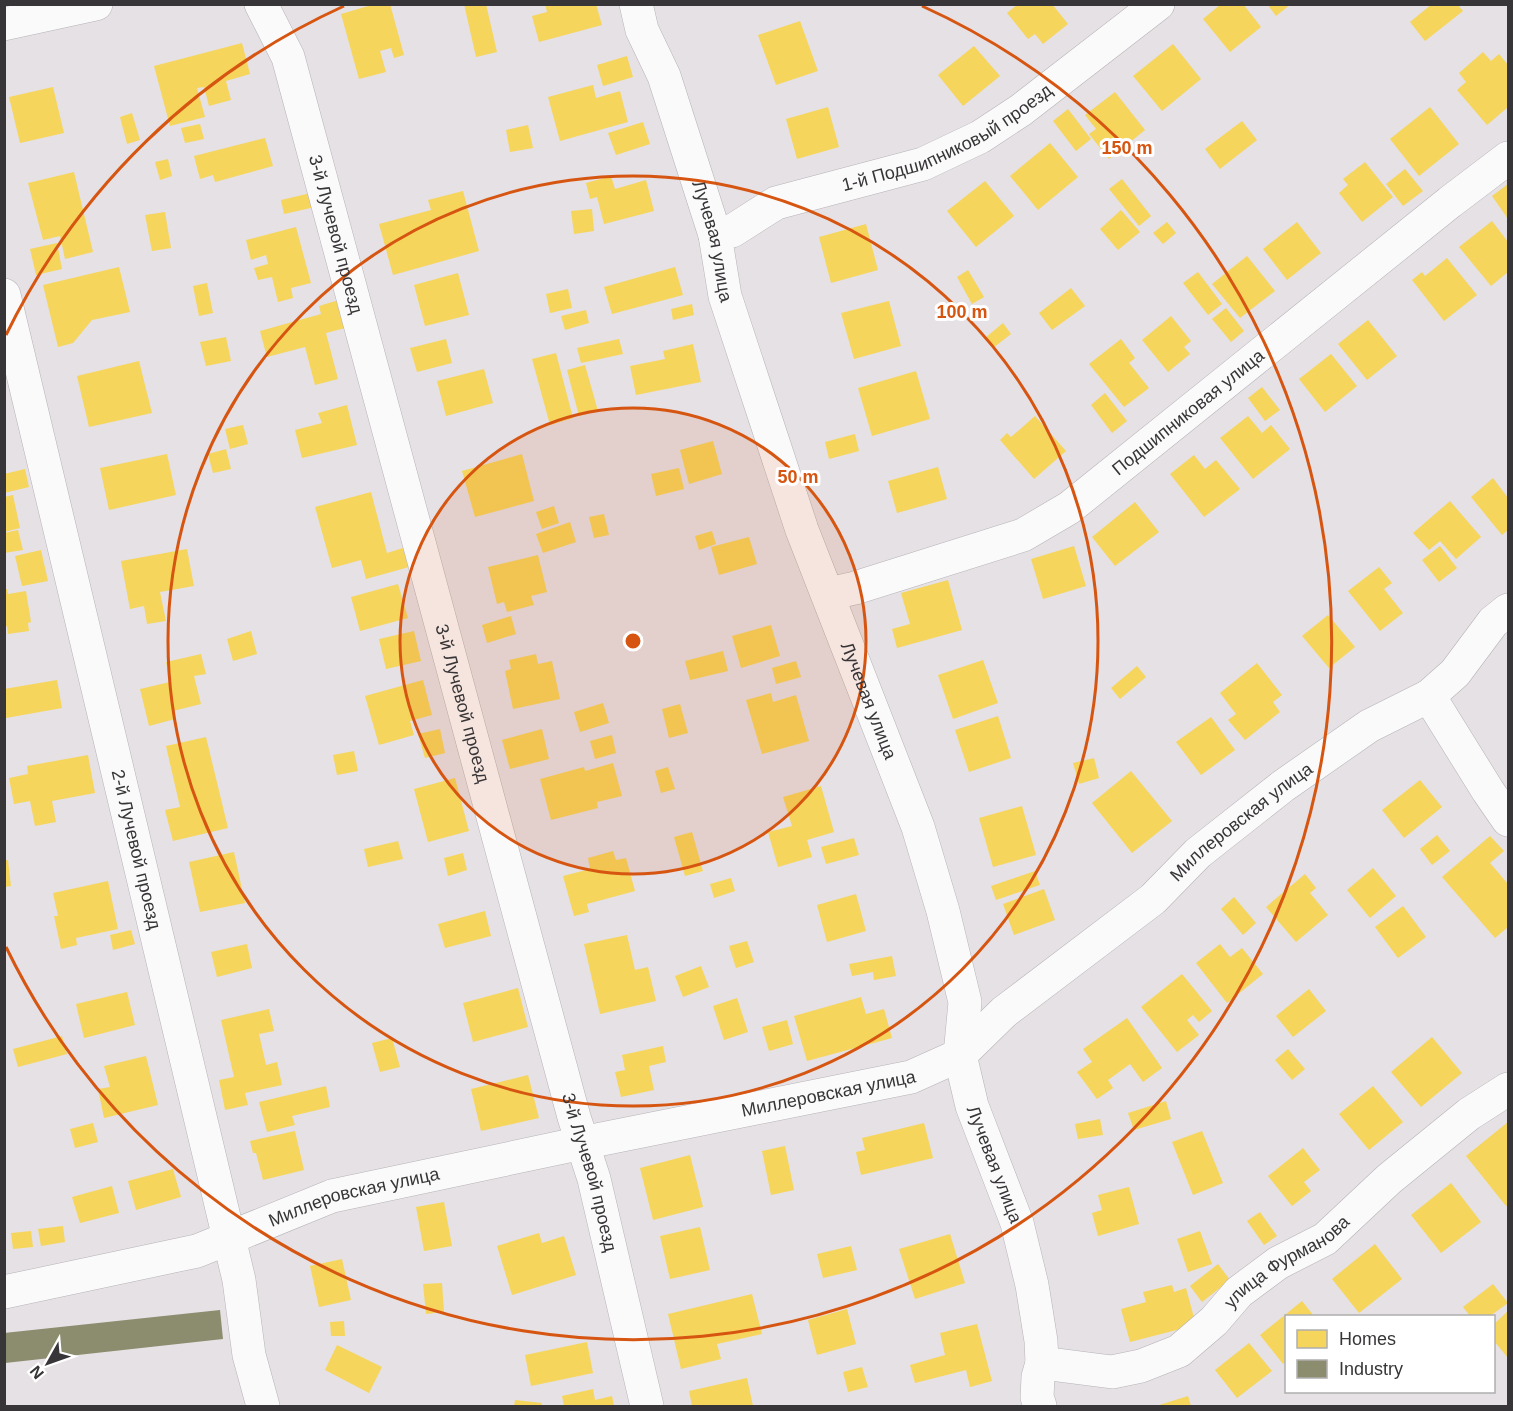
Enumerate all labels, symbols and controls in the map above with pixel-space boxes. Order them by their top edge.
street label: 1-й Подшипниковый проезд [840,80,1056,195]
text: 150 m [1101,138,1153,158]
street label: 3-й Лучевой проезд [305,153,367,316]
street label: Лучевая улица [688,178,737,305]
text: 100 m [936,302,988,322]
street label: Подшипниковая улица [1108,345,1269,479]
text: 50 m [777,467,819,487]
street label: 3-й Лучевой проезд [431,622,494,786]
centre of rings [623,631,643,651]
street label: Лучевая улица [837,639,901,763]
street label: Миллеровская улица [1166,758,1317,885]
street label: 2-й Лучевой проезд [108,767,165,932]
street label: Миллеровская улица [740,1066,918,1121]
street label: 3-й Лучевой проезд [558,1091,621,1254]
street label: Лучевая улица [963,1103,1026,1227]
street label: Миллеровская улица [266,1163,442,1231]
street label: улица Фурманова [1220,1211,1354,1312]
legend [1285,1315,1495,1393]
text: Homes [1339,1329,1396,1349]
north arrow [18,1333,78,1393]
text: Industry [1339,1359,1403,1379]
text: N [27,1362,47,1382]

